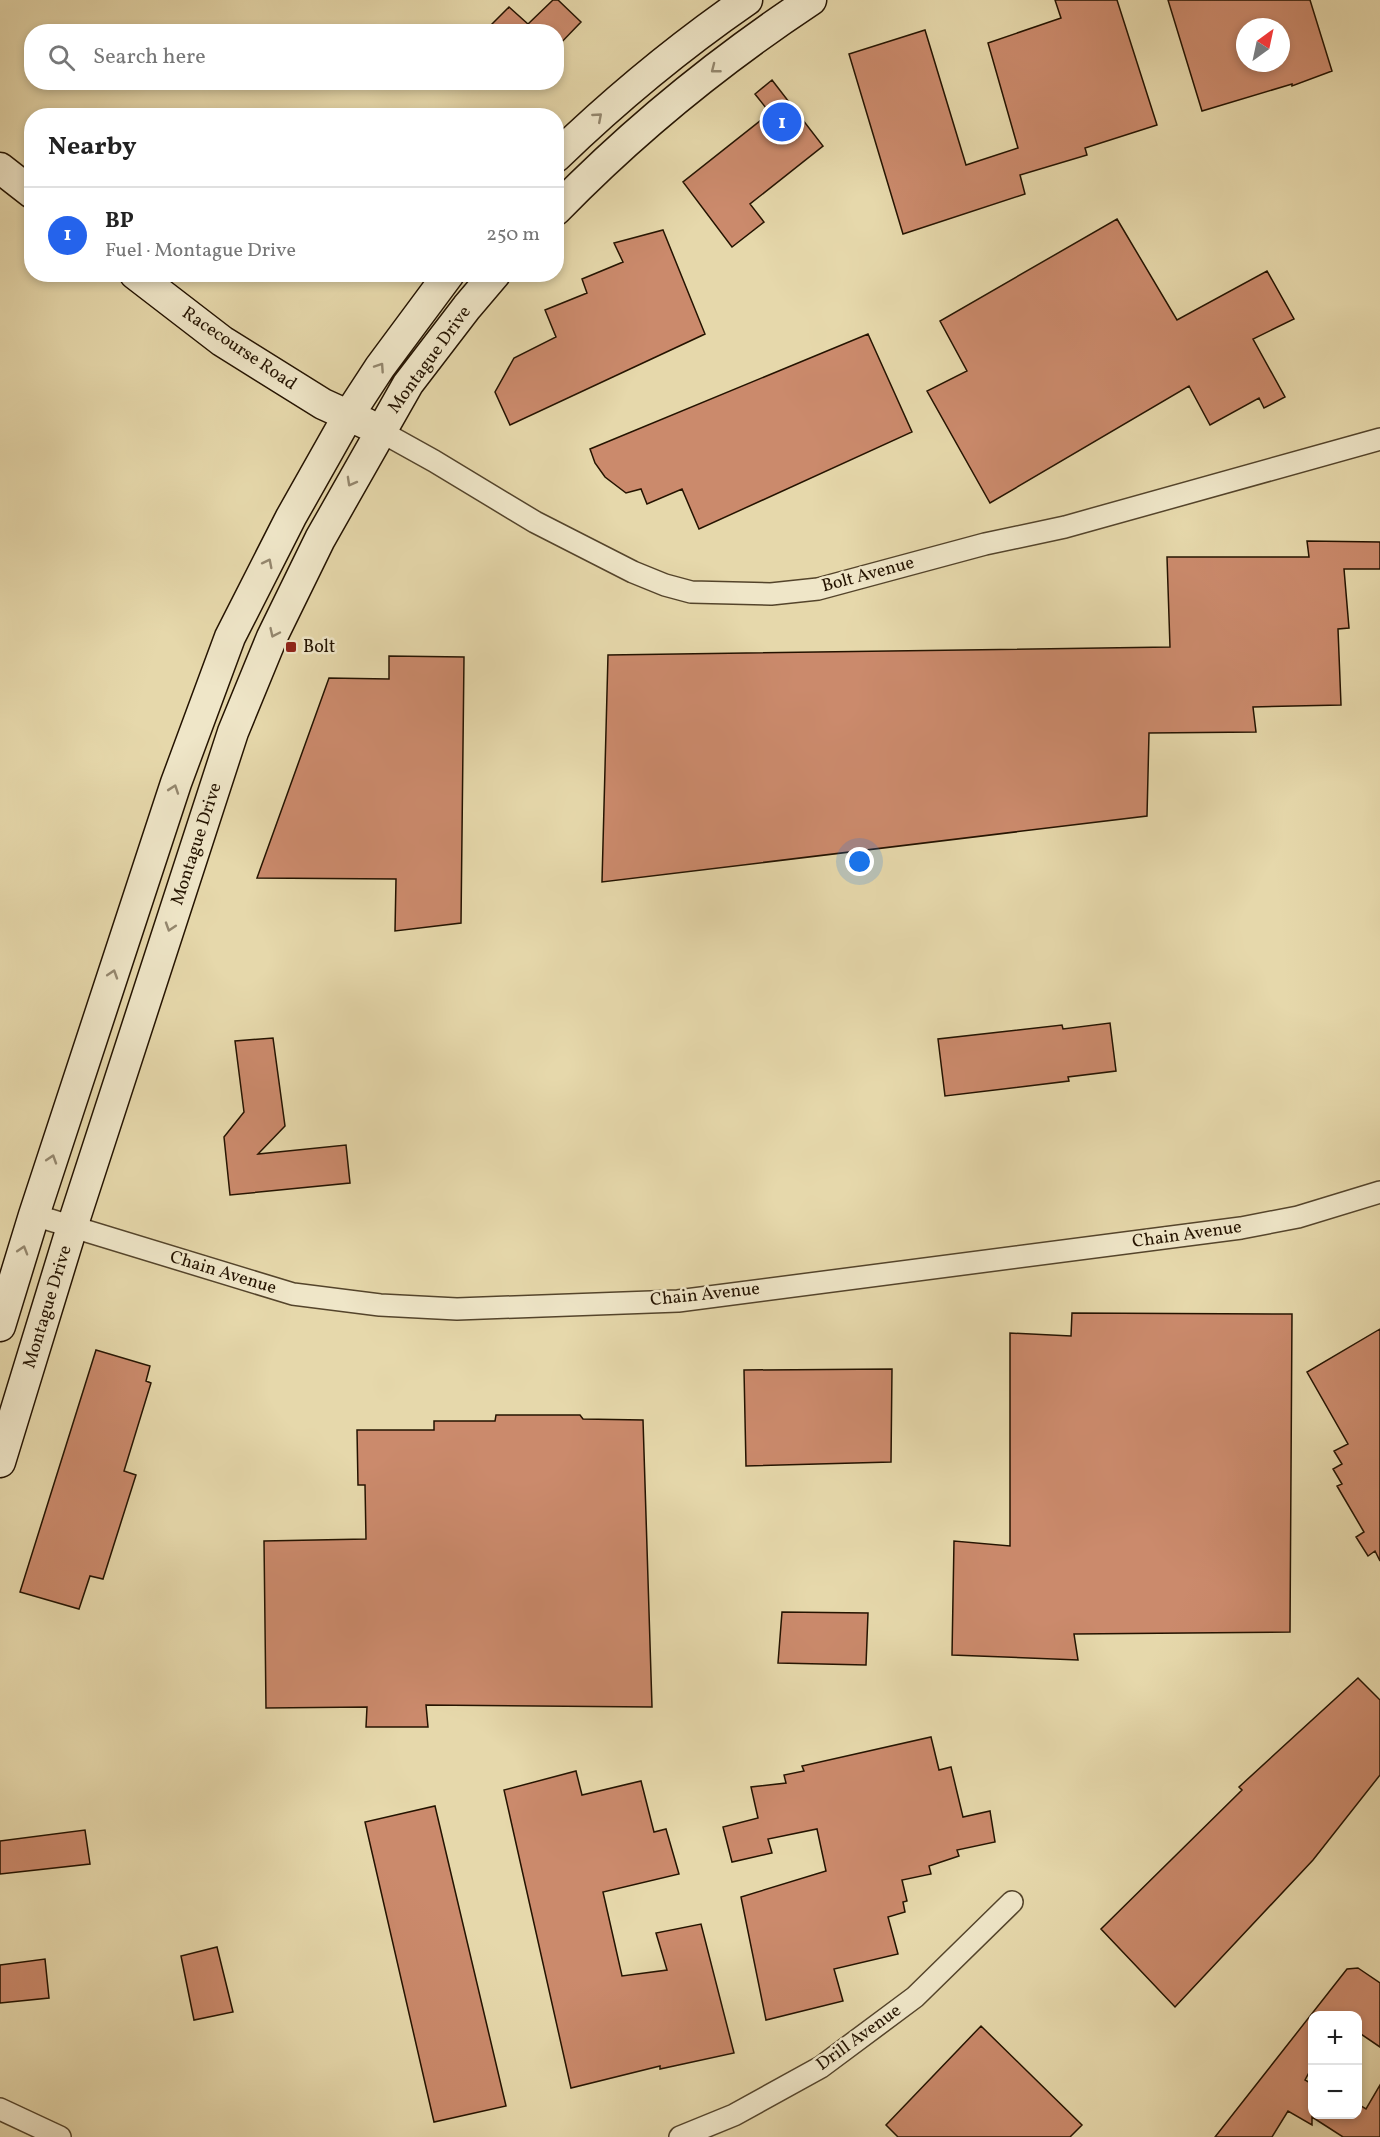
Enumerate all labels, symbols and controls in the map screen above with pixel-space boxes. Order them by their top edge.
north arrow [1236,18,1290,72]
search box [24,24,564,90]
icon: search [45,41,78,74]
text: Search here [93,42,206,73]
one-way arrow [710,61,721,72]
pin: 1 [762,100,802,144]
one-way arrow [591,113,602,124]
text: Nearby [48,129,137,165]
text: BP [105,206,134,237]
text: 1 [63,221,72,249]
text: 250 m [486,221,540,249]
text: Fuel · Montague Drive [105,237,296,265]
street label: Racecourse Road [177,301,301,397]
street label: Montague Drive [382,301,478,419]
one-way arrow [373,362,384,373]
one-way arrow [347,476,358,486]
street label: Bolt Avenue [819,551,917,599]
one-way arrow [260,558,272,569]
one-way arrow [269,627,281,638]
place label: Bolt [303,635,335,660]
marker: Bolt [284,640,298,654]
street label: Montague Drive [165,780,229,908]
one-way arrow [167,784,180,795]
your location [845,847,874,876]
one-way arrow [164,921,177,932]
one-way arrow [106,969,118,980]
one-way arrow [45,1154,57,1165]
street label: Chain Avenue [1131,1215,1243,1255]
street label: Montague Drive [17,1242,79,1372]
one-way arrow [16,1245,28,1256]
street label: Chain Avenue [167,1245,279,1301]
street label: Chain Avenue [649,1277,761,1313]
street label: Drill Avenue [811,1999,907,2077]
map controls [1308,2011,1362,2119]
button: + [1308,2011,1362,2065]
button: − [1308,2065,1362,2119]

